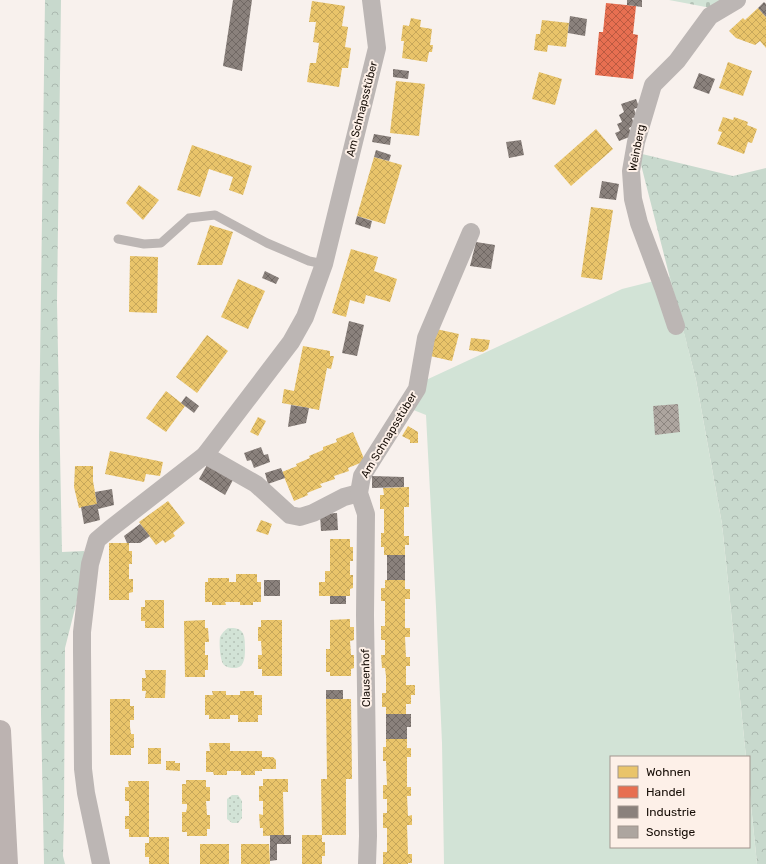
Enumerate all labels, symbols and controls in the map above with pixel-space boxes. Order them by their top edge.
street label: Am Schnapsstüber [344,59,380,158]
street label: Weinberg [626,123,648,173]
street label: Am Schnapsstüber [358,389,420,480]
street label: Clausenhof [359,648,373,707]
legend [610,756,750,848]
text: Wohnen [646,765,691,779]
text: Handel [646,785,685,799]
text: Industrie [646,805,696,819]
text: Sonstige [646,825,695,839]

